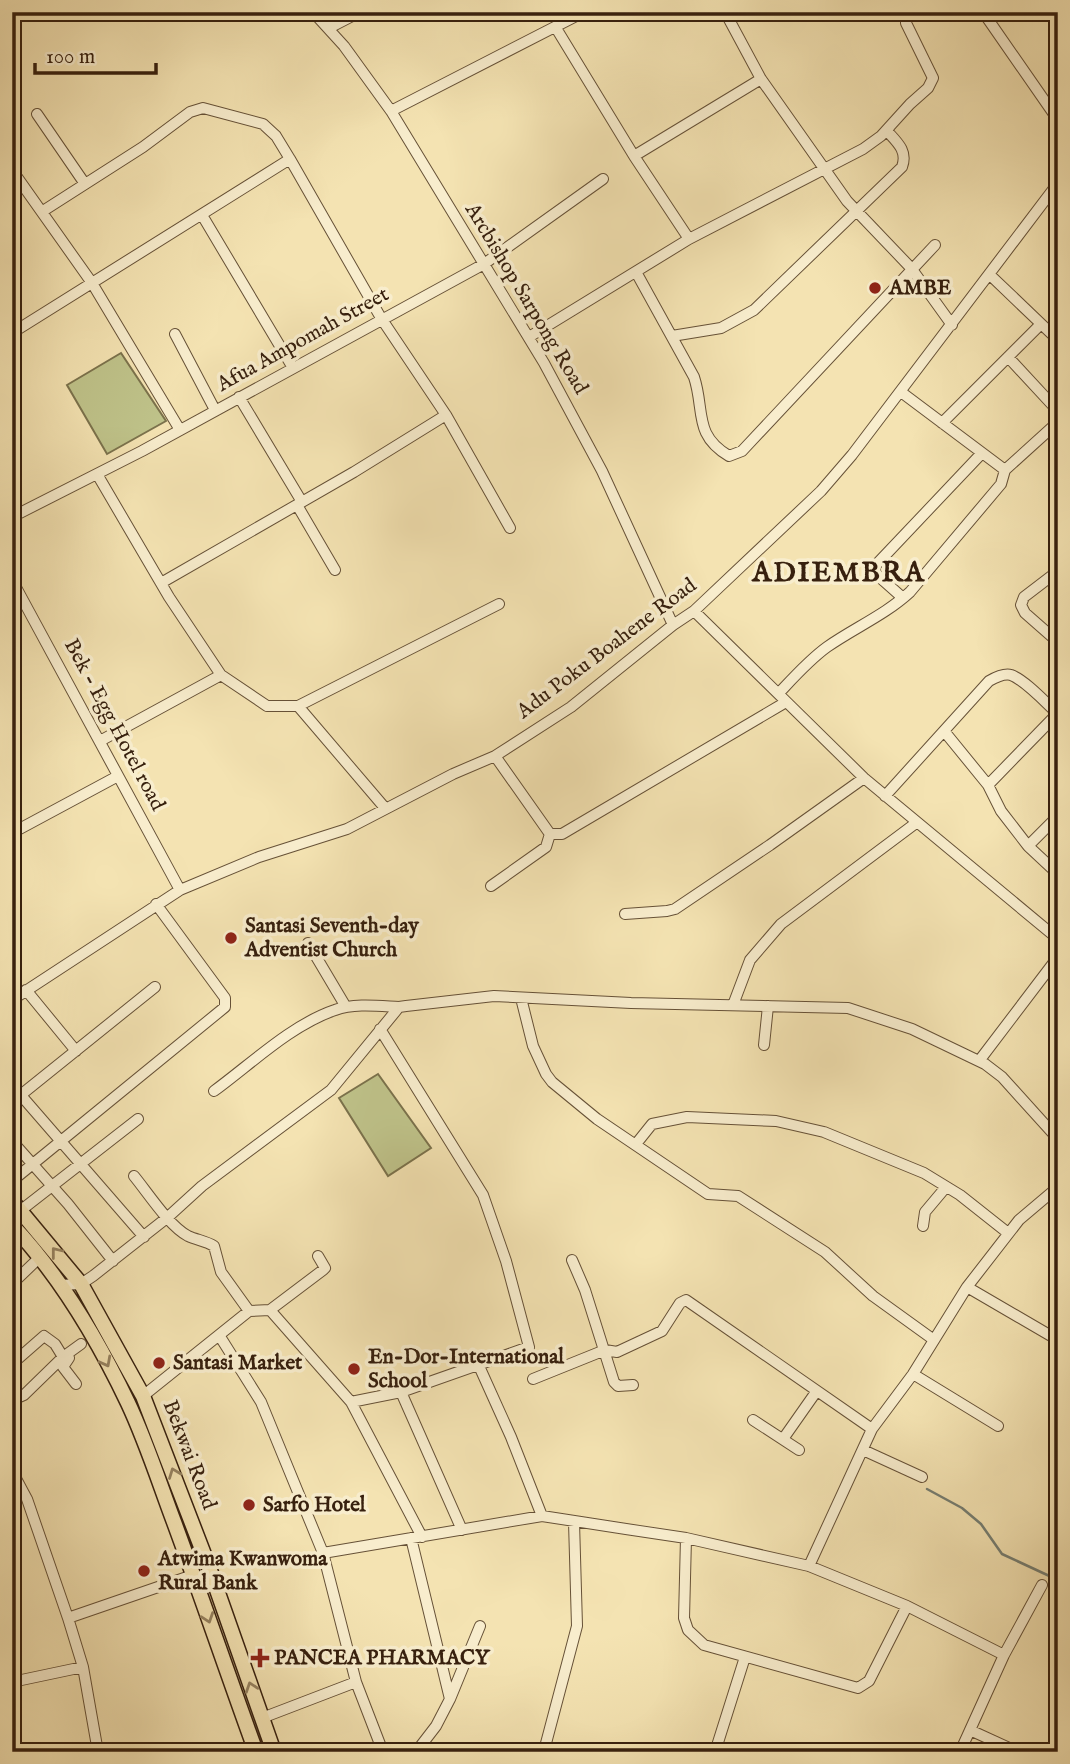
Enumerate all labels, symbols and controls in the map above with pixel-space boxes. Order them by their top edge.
scale bar [35,32,156,76]
text: 100 m [46,44,95,71]
street label: Arcbishop Sarpong Road [458,198,594,400]
place label: AMBE [888,275,952,302]
marker: AMBE [867,280,883,296]
street label: Afua Ampomah Street [211,281,394,399]
district label: ADIEMBRA [751,556,926,591]
street label: Adu Poku Boahene Road [511,572,703,726]
street label: Bek - Egg Hotel road [57,634,171,816]
place label: Santasi Seventh-day Adventist Church [244,913,419,964]
marker: Santasi Seventh-day Adventist Church [223,930,239,946]
one-way arrow [51,1247,64,1260]
place label: En-Dor-International School [368,1344,565,1395]
place label: Santasi Market [173,1350,303,1377]
one-way arrow [98,1355,111,1367]
marker: Santasi Market [151,1355,167,1371]
marker: En-Dor-International School [346,1361,362,1377]
street label: Bekwai Road [156,1396,223,1514]
one-way arrow [168,1468,182,1480]
place label: Sarfo Hotel [263,1492,367,1519]
marker: Sarfo Hotel [241,1497,257,1513]
place label: Atwima Kwanwoma Rural Bank [157,1546,328,1597]
marker: Atwima Kwanwoma Rural Bank [136,1563,152,1579]
one-way arrow [200,1612,214,1624]
place label: PANCEA PHARMACY [274,1645,491,1672]
marker: PANCEA PHARMACY [252,1650,268,1666]
one-way arrow [245,1682,259,1694]

